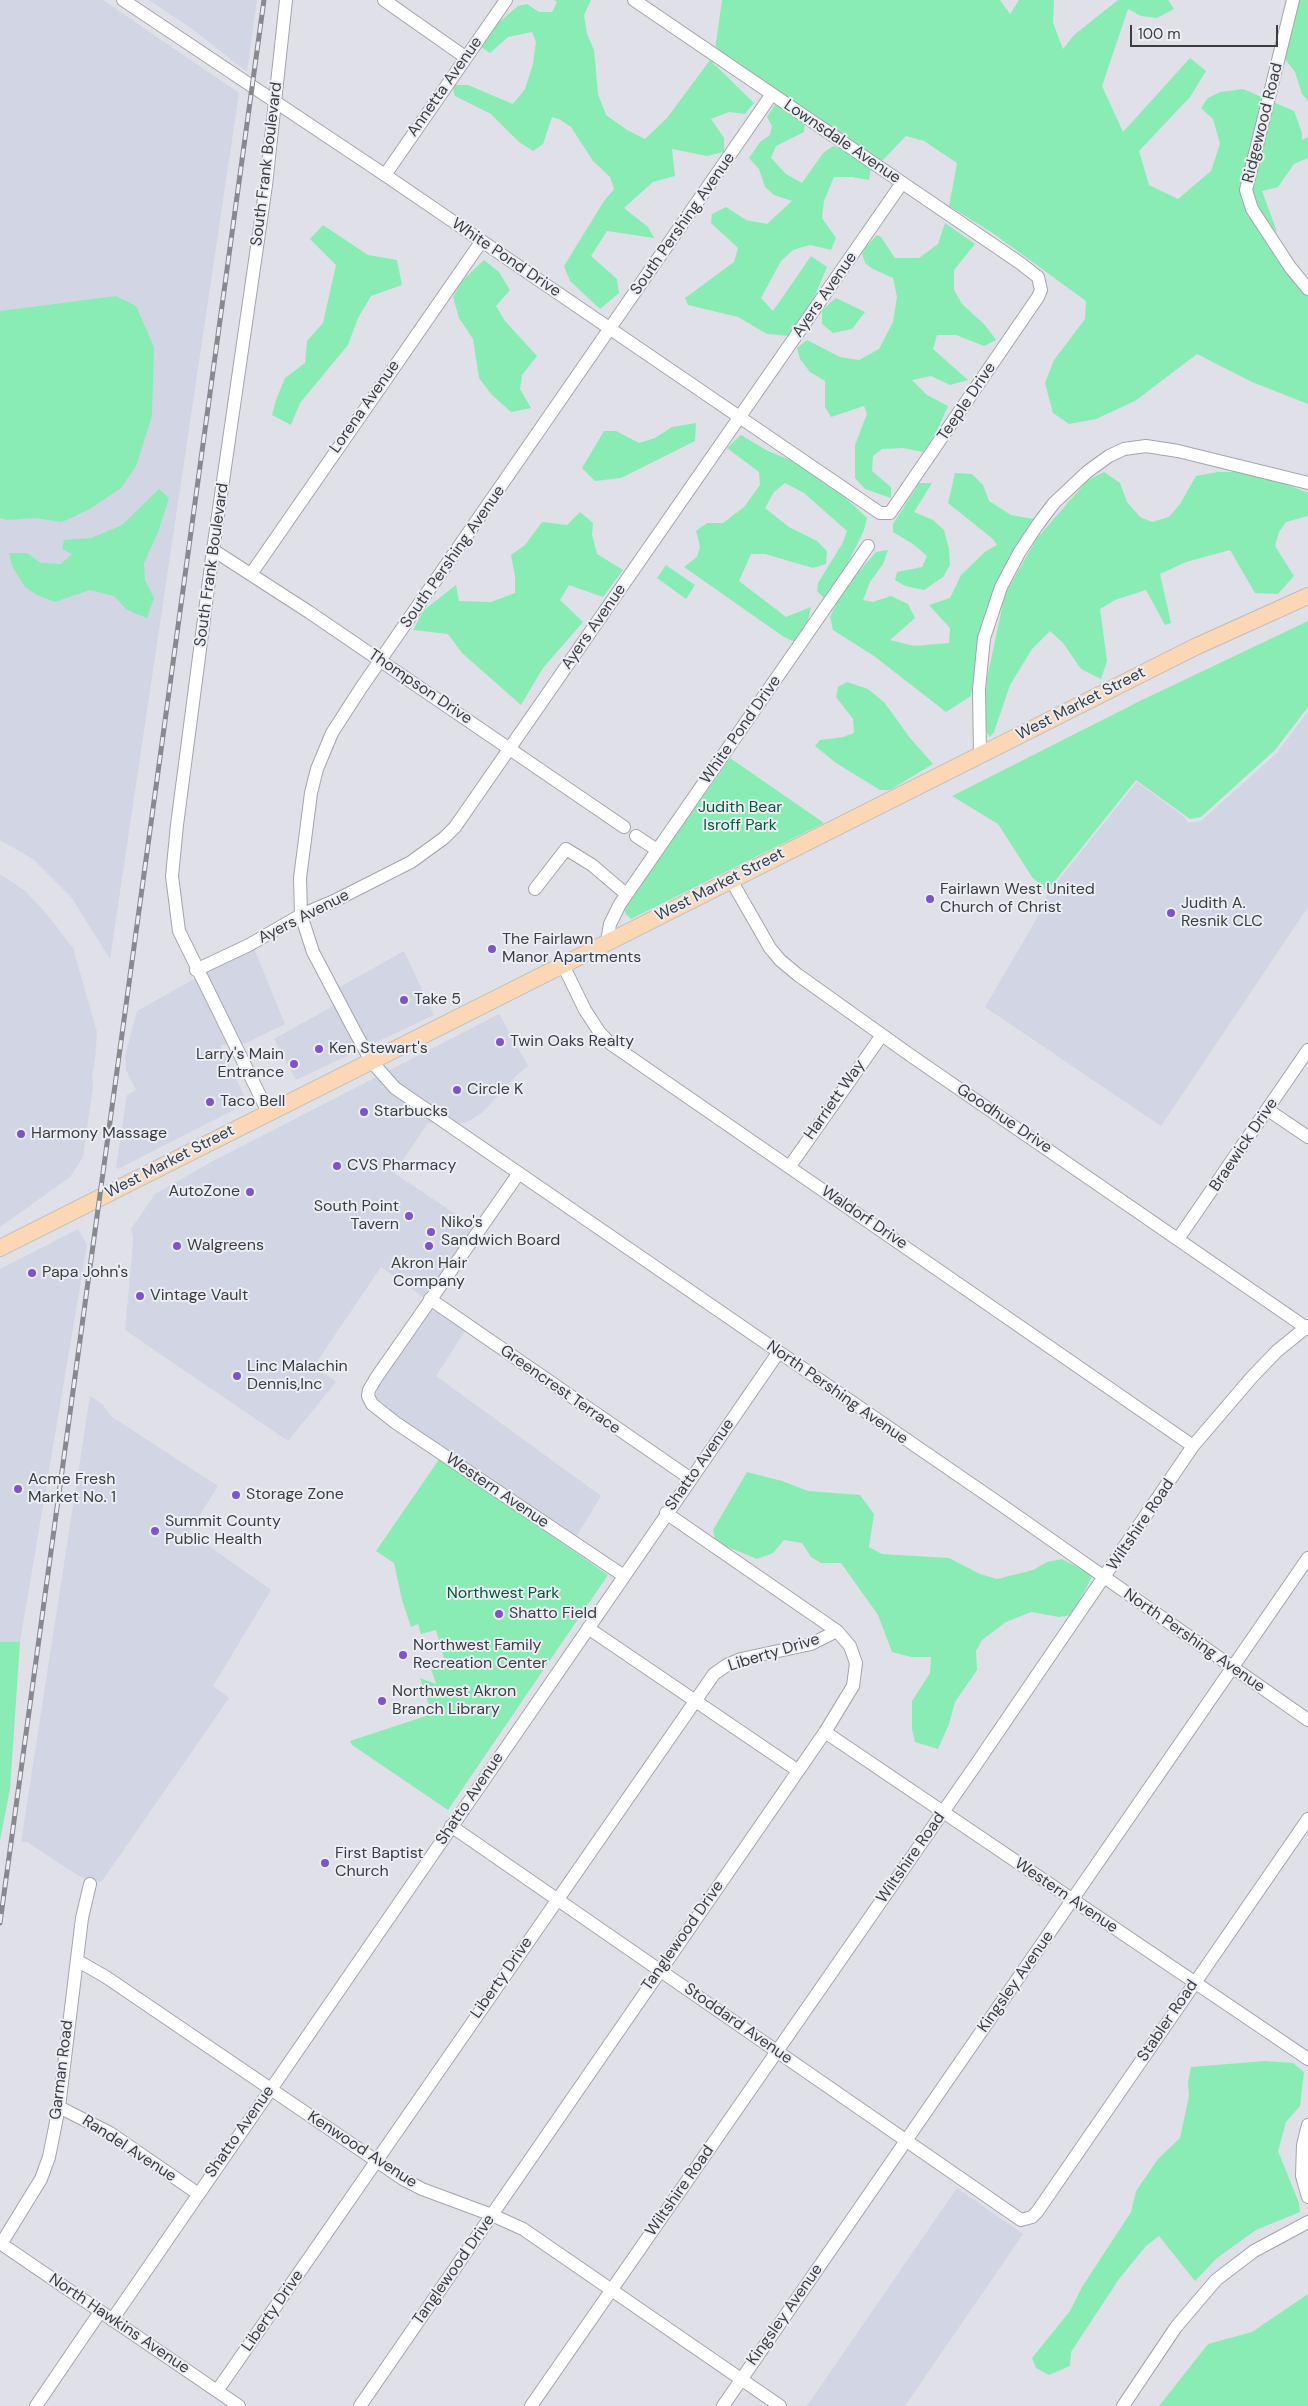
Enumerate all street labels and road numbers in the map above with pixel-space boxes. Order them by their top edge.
street label: Annetta Avenue [403,33,487,141]
street label: Ridgewood Road [1239,61,1287,185]
street label: South Frank Boulevard [247,81,287,247]
street label: Lownsdale Avenue [780,96,904,188]
street label: South Pershing Avenue [627,149,739,299]
street label: White Pond Drive [448,214,564,302]
street label: Ayers Avenue [789,249,861,341]
street label: Lorena Avenue [326,357,404,457]
street label: Teeple Drive [934,359,1000,445]
street label: South Frank Boulevard [191,482,233,648]
street label: South Pershing Avenue [397,482,509,632]
street label: Ayers Avenue [558,581,630,673]
street label: Thompson Drive [365,645,475,729]
street label: West Market Street [1013,663,1149,745]
street label: White Pond Drive [697,672,785,788]
street label: West Market Street [652,844,788,926]
street label: Ayers Avenue [255,886,353,948]
street label: Harriett Way [800,1056,870,1144]
street label: Goodhue Drive [953,1080,1055,1158]
street label: Braewick Drive [1206,1095,1282,1195]
street label: West Market Street [102,1121,238,1203]
street label: Waldorf Drive [817,1182,911,1254]
street label: North Pershing Avenue [763,1337,911,1449]
street label: Greencrest Terrace [496,1341,624,1439]
street label: Shatto Avenue [661,1416,739,1514]
street label: Western Avenue [442,1449,552,1533]
street label: Wiltshire Road [1103,1476,1179,1574]
street label: North Pershing Avenue [1120,1585,1268,1697]
street label: Liberty Drive [726,1630,822,1676]
street label: Shatto Avenue [432,1749,508,1849]
street label: Wiltshire Road [873,1809,949,1907]
street label: Western Avenue [1011,1854,1121,1938]
street label: Tanglewood Drive [638,1877,728,1995]
street label: Kingsley Avenue [974,1928,1058,2036]
street label: Liberty Drive [467,1934,537,2022]
street label: Stabler Road [1134,1977,1202,2065]
street label: Stoddard Avenue [680,1979,796,2069]
street label: Garman Road [46,2019,78,2121]
street label: Shatto Avenue [201,2083,279,2181]
street label: Kenwood Avenue [304,2107,420,2193]
street label: Randel Avenue [78,2111,180,2187]
street label: Wiltshire Road [642,2142,718,2240]
street label: Tanglewood Drive [409,2211,499,2329]
street label: Kingsley Avenue [743,2261,827,2369]
street label: Liberty Drive [238,2267,308,2355]
street label: North Hawkins Avenue [45,2270,193,2378]

